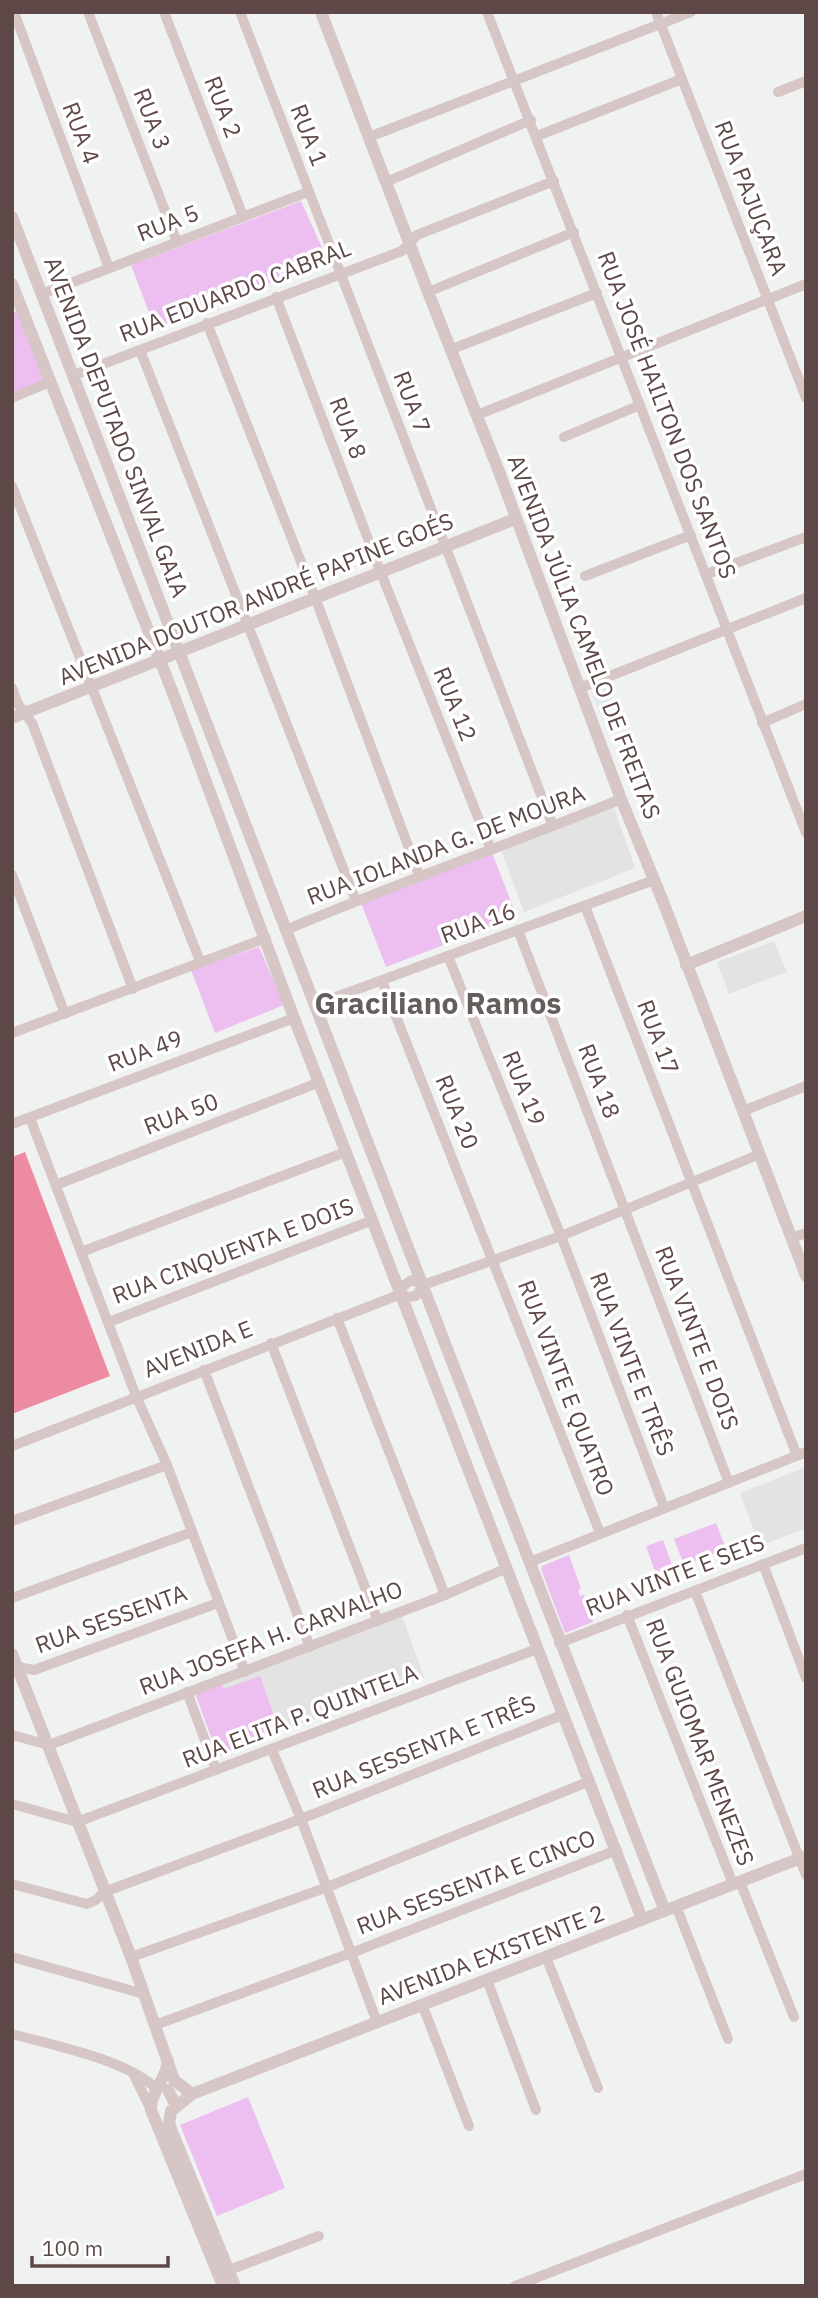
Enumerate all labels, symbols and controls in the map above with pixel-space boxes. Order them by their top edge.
street label: RUA 2 [199,72,249,142]
street label: RUA 3 [128,84,178,154]
street label: RUA 4 [57,98,107,168]
street label: RUA 1 [285,100,335,170]
street label: RUA PAJUÇARA [709,116,795,280]
street label: RUA 5 [133,197,203,247]
street label: RUA EDUARDO CABRAL [115,232,355,348]
street label: RUA JOSÉ HAILTON DOS SANTOS [592,247,744,583]
street label: AVENIDA DEPUTADO SINVAL GAIA [38,252,196,601]
street label: RUA 7 [388,367,438,437]
street label: RUA 8 [324,393,374,463]
street label: AVENIDA JÚLIA CAMELO DE FREITAS [501,450,668,823]
street label: AVENIDA DOUTOR ANDRÉ PAPINE GOÉS [54,505,458,691]
street label: RUA 12 [428,662,484,745]
street label: RUA IOLANDA G. DE MOURA [302,777,589,911]
street label: RUA 16 [436,895,519,949]
district label: Graciliano Ramos [315,983,561,1022]
street label: RUA 17 [631,995,687,1078]
street label: RUA 49 [103,1022,186,1078]
street label: RUA 18 [572,1039,628,1122]
street label: RUA 19 [497,1046,553,1129]
street label: RUA 20 [430,1070,486,1153]
street label: RUA 50 [139,1085,222,1141]
street label: RUA CINQUENTA E DOIS [108,1190,358,1310]
street label: RUA VINTE E DOIS [649,1241,747,1434]
street label: RUA VINTE E TRÊS [584,1267,682,1460]
street label: RUA VINTE E QUATRO [512,1275,622,1500]
street label: AVENIDA E [138,1313,257,1384]
street label: RUA VINTE E SEIS [581,1526,768,1622]
street label: RUA JOSEFA H. CARVALHO [135,1573,407,1701]
street label: RUA SESSENTA [31,1577,191,1659]
street label: RUA GUIOMAR MENEZES [640,1614,762,1870]
street label: RUA ELITA P. QUINTELA [178,1656,422,1774]
street label: RUA SESSENTA E TRÊS [308,1688,540,1805]
street label: RUA SESSENTA E CINCO [352,1822,599,1940]
street label: AVENIDA EXISTENTE 2 [373,1897,608,2011]
scale bar [32,2224,168,2268]
text: 100 m [42,2234,103,2262]

